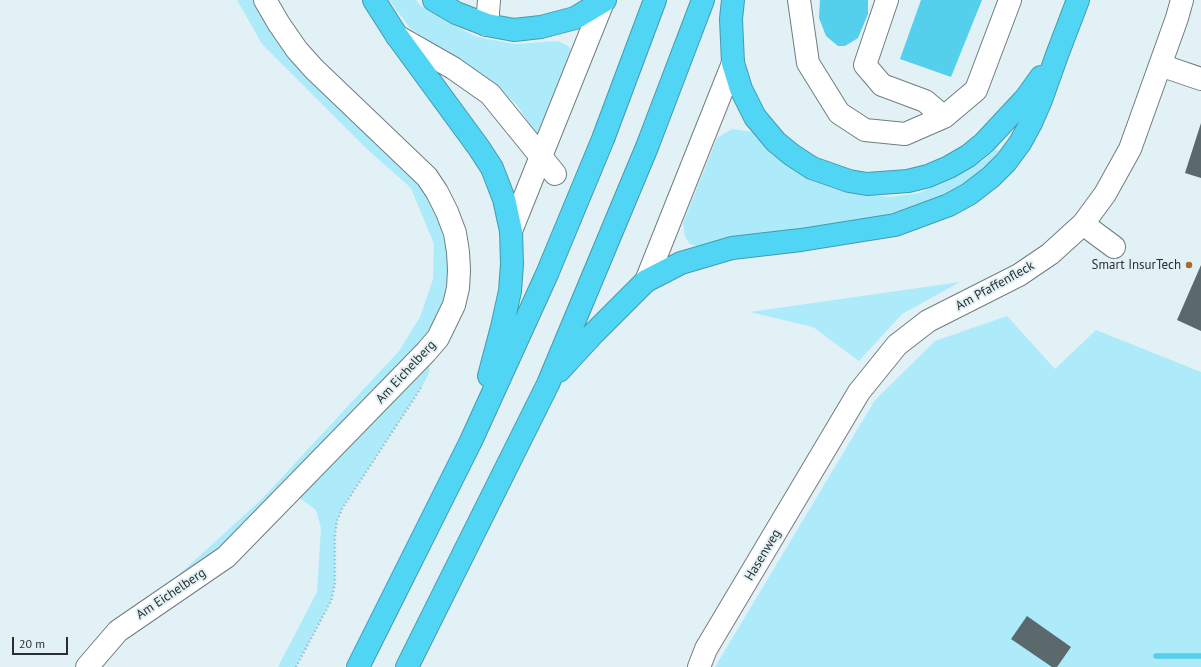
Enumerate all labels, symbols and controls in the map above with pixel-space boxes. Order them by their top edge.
place label: Smart InsurTech [1092,257,1181,273]
street label: Am Pfaffenfleck [953,258,1037,314]
marker: Smart InsurTech [1184,260,1194,270]
street label: Am Eichelberg [373,337,439,407]
street label: Hasenweg [742,526,784,584]
street label: Am Eichelberg [133,565,209,623]
scale bar [14,629,70,655]
text: 20 m [19,636,45,651]

